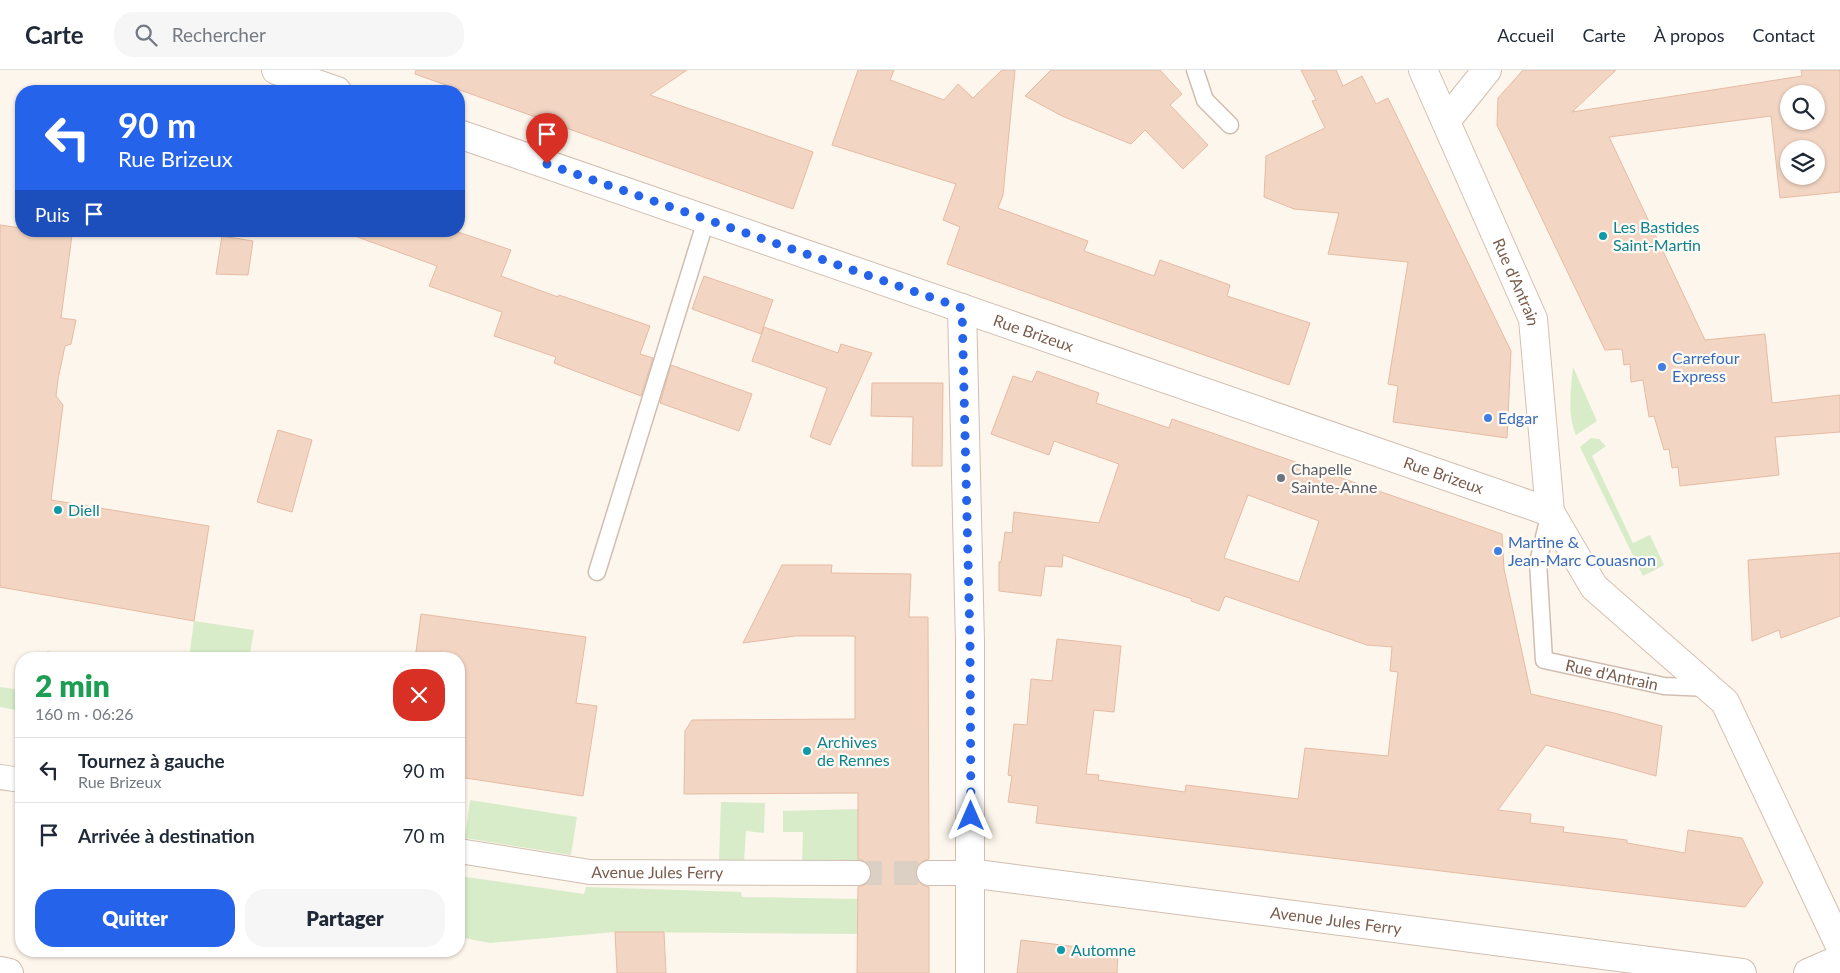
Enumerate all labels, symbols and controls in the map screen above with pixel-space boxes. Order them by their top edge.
search box [114,12,464,57]
text: Carte [25,20,84,49]
icon: search [132,21,160,49]
text: Rechercher [172,23,266,46]
text: Accueil [1497,24,1554,46]
text: Carte [1582,24,1626,46]
text: À propos [1654,24,1725,46]
text: Contact [1753,24,1815,46]
map controls [1780,85,1825,185]
button: search [1780,85,1825,130]
text: 90 m [118,103,196,145]
icon: left [35,105,100,170]
pin [526,113,568,164]
icon: arrive [533,120,561,148]
button: layers [1780,140,1825,185]
text: Rue Brizeux [118,145,233,172]
icon: arrive [80,200,108,228]
text: Puis [35,203,70,226]
place label: Les Bastides Saint-Martin [1613,217,1701,254]
marker: Les Bastides Saint-Martin [1597,230,1609,242]
street label: Rue d'Antrain [1489,235,1544,327]
street label: Rue Brizeux [991,310,1076,355]
place label: Carrefour Express [1672,348,1740,385]
marker: Carrefour Express [1656,361,1668,373]
place label: Edgar [1498,408,1538,427]
marker: Edgar [1482,412,1494,424]
street label: Rue Brizeux [1401,452,1486,497]
place label: Chapelle Sainte-Anne [1291,459,1377,496]
marker: Chapelle Sainte-Anne [1275,472,1287,484]
place label: Diell [68,500,100,519]
marker: Diell [52,504,64,516]
place label: Martine & Jean-Marc Couasnon [1508,532,1656,569]
marker: Martine & Jean-Marc Couasnon [1492,545,1504,557]
street label: Rue d'Antrain [1564,655,1660,693]
text: 2 min [35,667,110,703]
button: close [393,669,445,721]
text: 160 m · 06:26 [35,704,134,723]
place label: Archives de Rennes [817,732,890,769]
marker: Archives de Rennes [801,745,813,757]
text: Tournez à gauche [78,749,225,772]
icon: left [35,756,63,784]
text: 90 m [402,759,445,782]
text: Rue Brizeux [78,772,161,791]
position arrow [944,789,996,841]
icon: arrive [35,821,63,849]
text: Arrivée à destination [78,824,255,847]
text: 70 m [402,824,445,847]
street label: Avenue Jules Ferry [591,862,724,882]
button: Quitter [35,889,235,947]
button: Partager [245,889,445,947]
street label: Avenue Jules Ferry [1269,902,1403,938]
place label: Automne [1071,940,1136,959]
marker: Automne [1055,944,1067,956]

